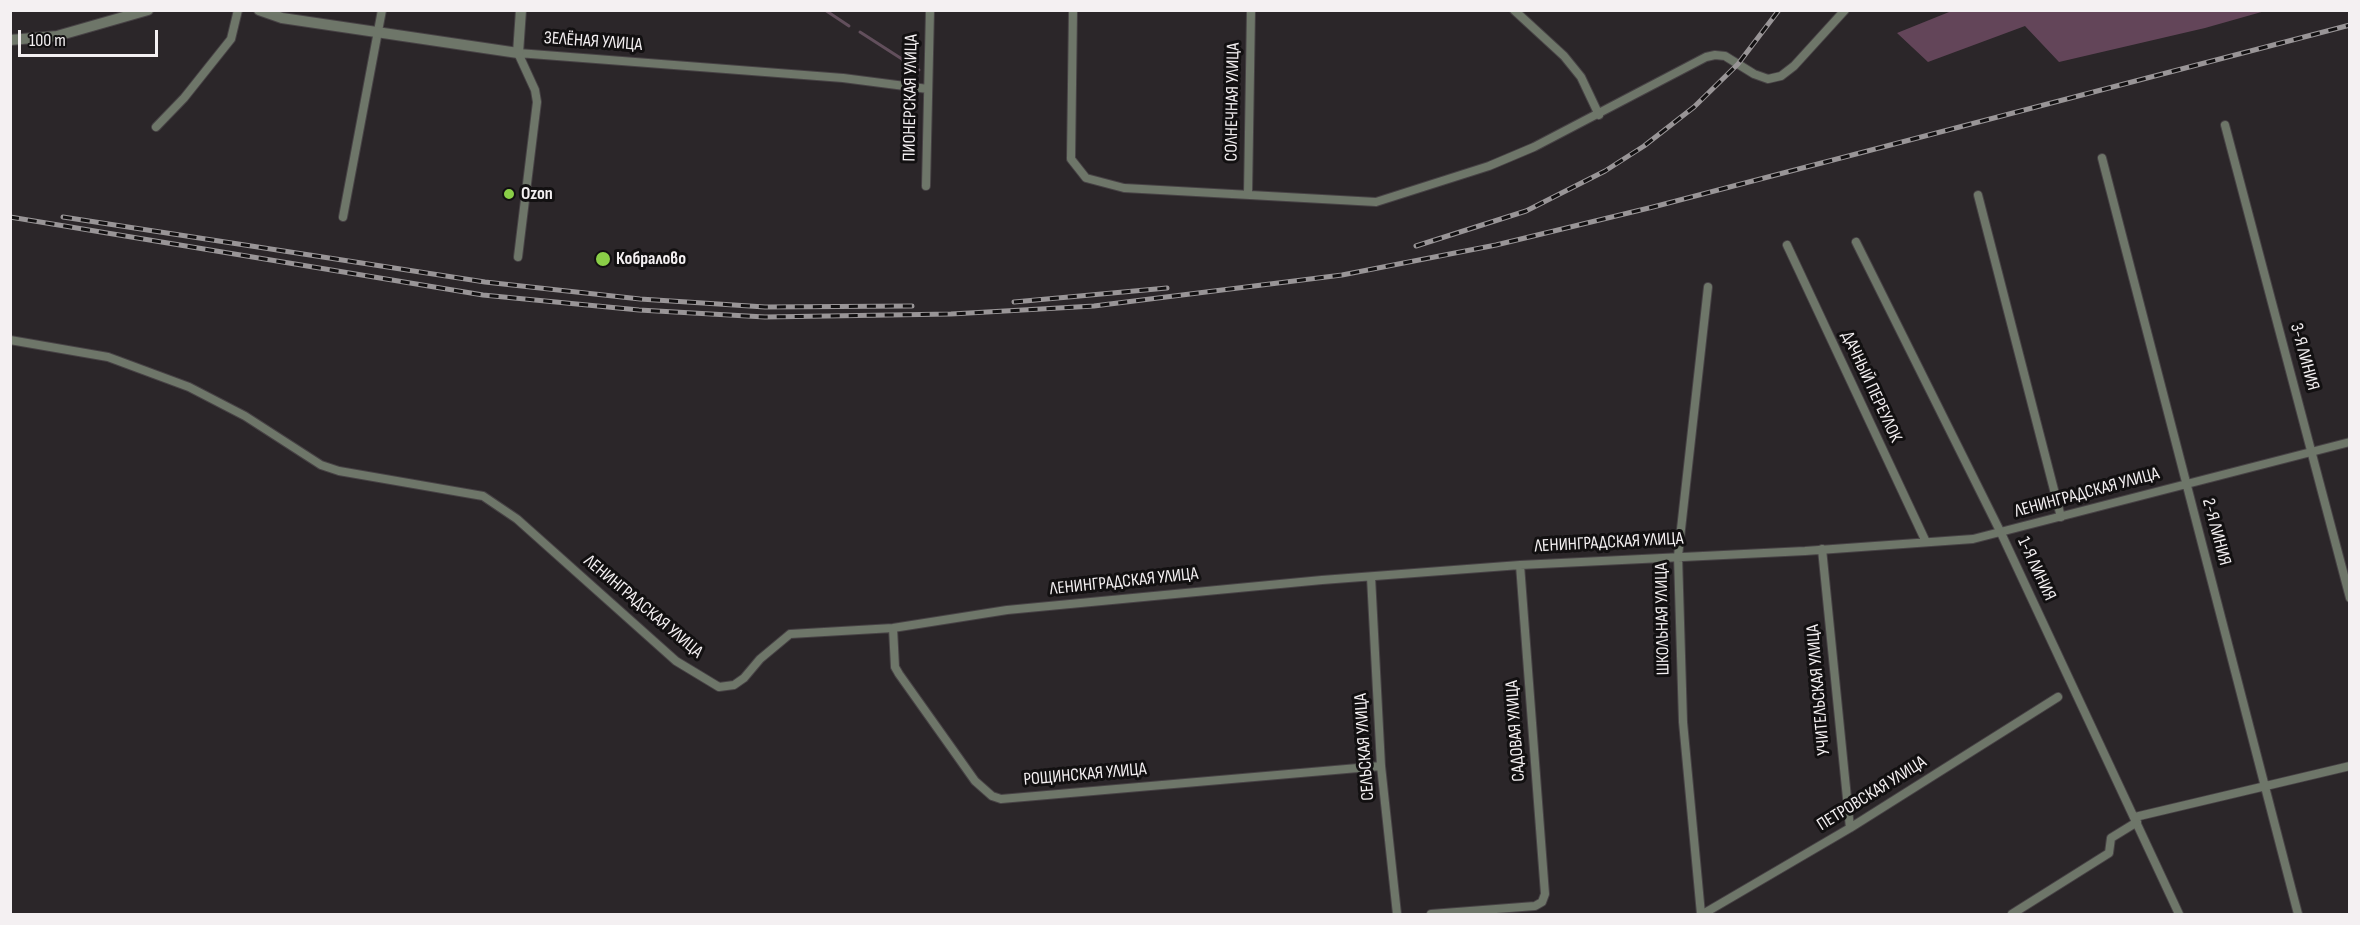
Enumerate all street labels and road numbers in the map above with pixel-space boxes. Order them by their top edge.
street label: ЗЕЛЁНАЯ УЛИЦА [543,28,643,56]
street label: ПИОНЕРСКАЯ УЛИЦА [899,34,923,162]
street label: СОЛНЕЧНАЯ УЛИЦА [1221,42,1245,162]
street label: 3-Я ЛИНИЯ [2285,321,2323,393]
street label: ДАЧНЫЙ ПЕРЕУЛОК [1836,328,1906,446]
street label: ЛЕНИНГРАДСКАЯ УЛИЦА [2012,463,2162,523]
street label: 2-Я ЛИНИЯ [2197,496,2235,568]
street label: ЛЕНИНГРАДСКАЯ УЛИЦА [1534,528,1684,558]
street label: 1-Я ЛИНИЯ [2012,534,2060,604]
street label: ЛЕНИНГРАДСКАЯ УЛИЦА [579,551,707,663]
street label: ШКОЛЬНАЯ УЛИЦА [1651,562,1675,676]
street label: ЛЕНИНГРАДСКАЯ УЛИЦА [1049,563,1199,601]
street label: УЧИТЕЛЬСКАЯ УЛИЦА [1803,624,1835,756]
street label: САДОВАЯ УЛИЦА [1502,680,1530,782]
street label: СЕЛЬСКАЯ УЛИЦА [1350,693,1380,801]
street label: ПЕТРОВСКАЯ УЛИЦА [1813,752,1931,836]
street label: РОЩИНСКАЯ УЛИЦА [1023,759,1147,791]

